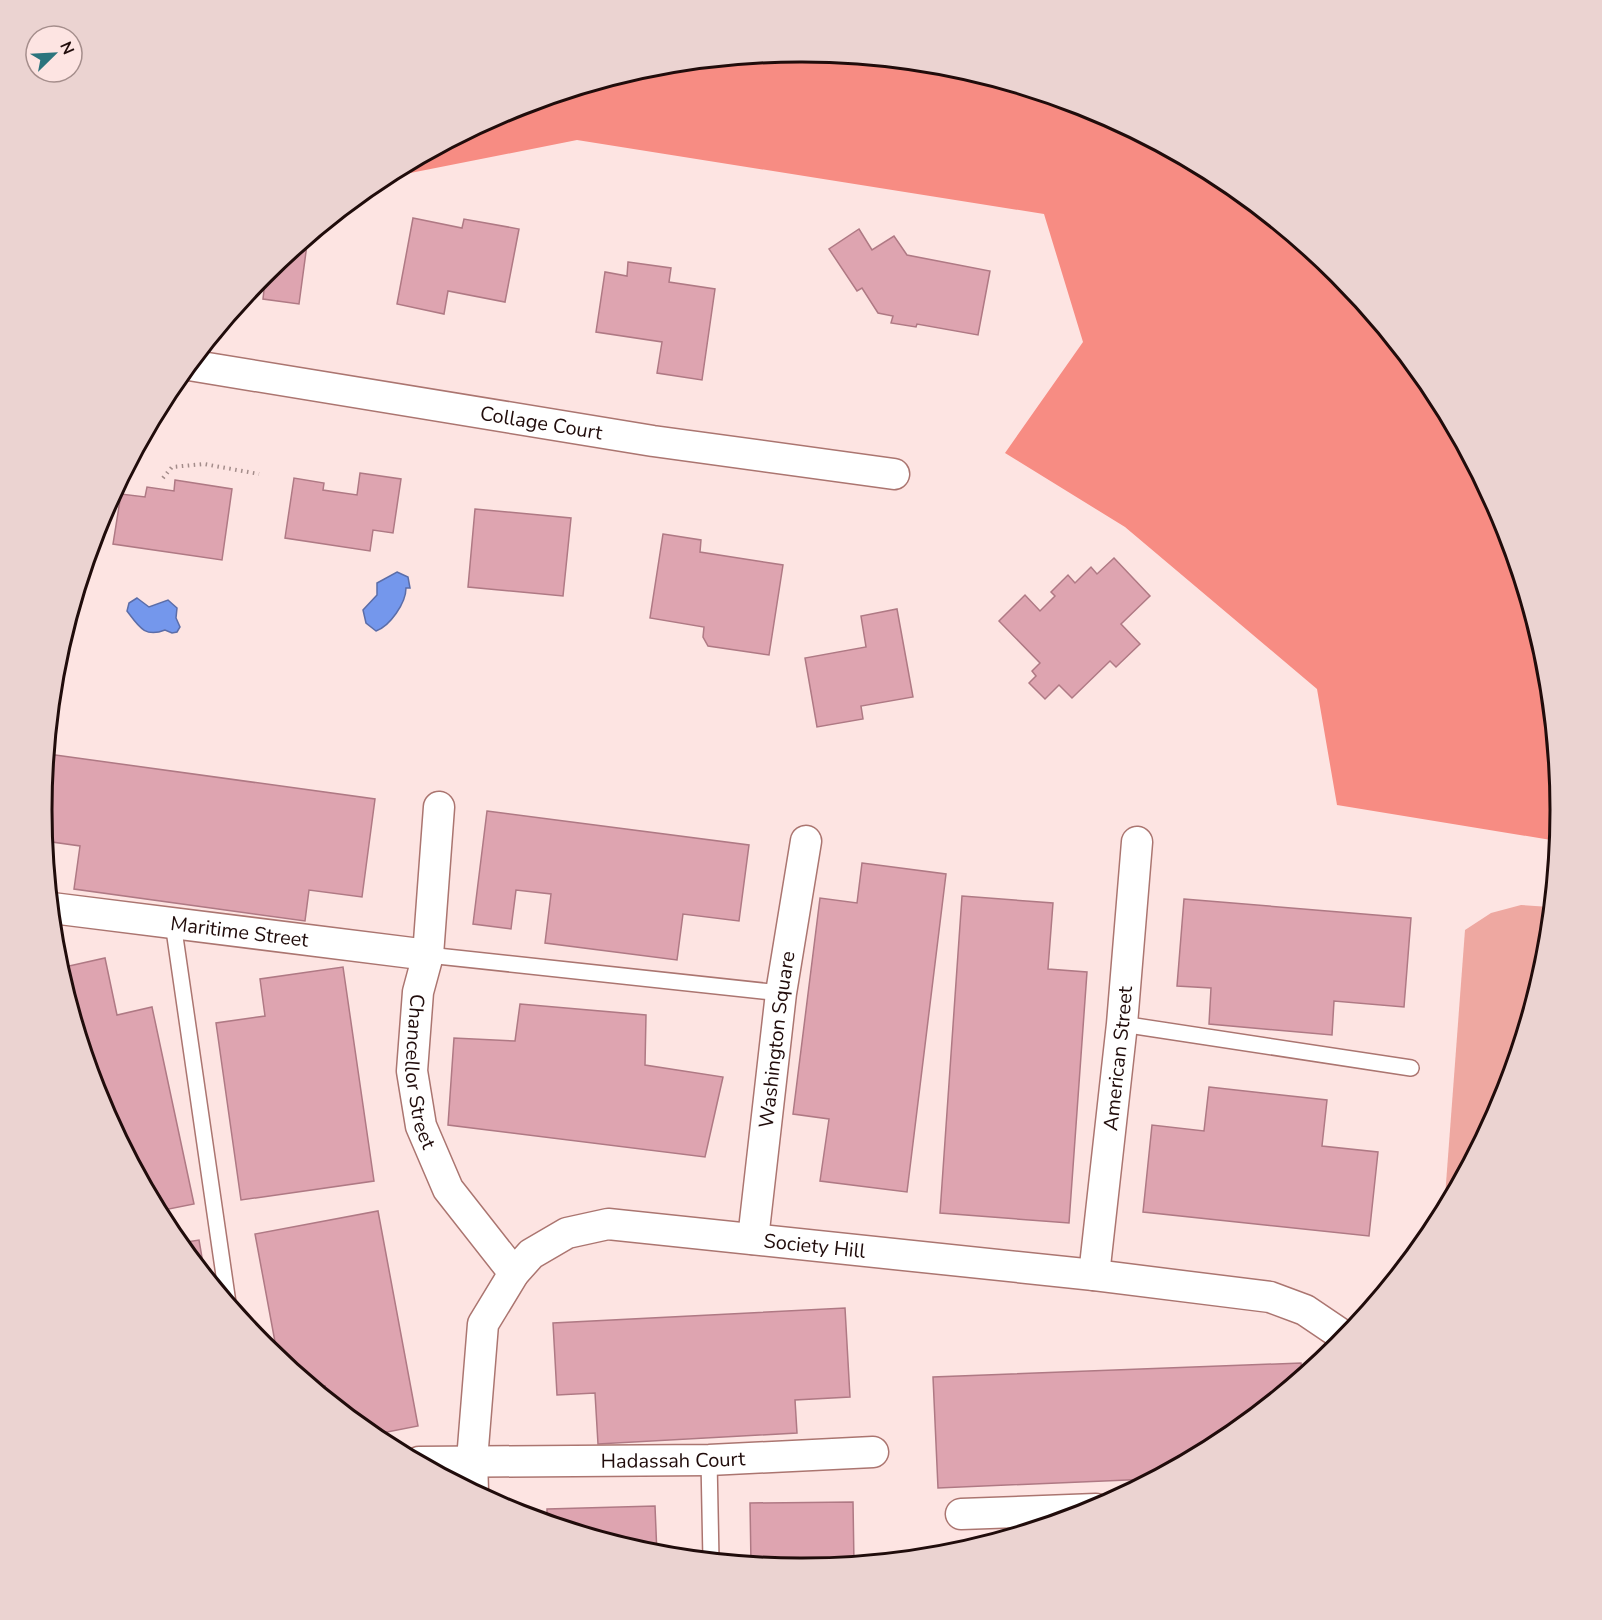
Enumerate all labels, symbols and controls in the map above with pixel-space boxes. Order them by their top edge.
north arrow [24,24,84,84]
text: N [54,38,79,58]
street label: Collage Court [478,399,606,446]
street label: Maritime Street [169,909,311,954]
street label: Washington Square [752,949,801,1129]
street label: American Street [1097,984,1139,1132]
street label: Chancellor Street [398,993,443,1154]
street label: Society Hill [762,1227,867,1264]
street label: Hadassah Court [601,1445,747,1474]

